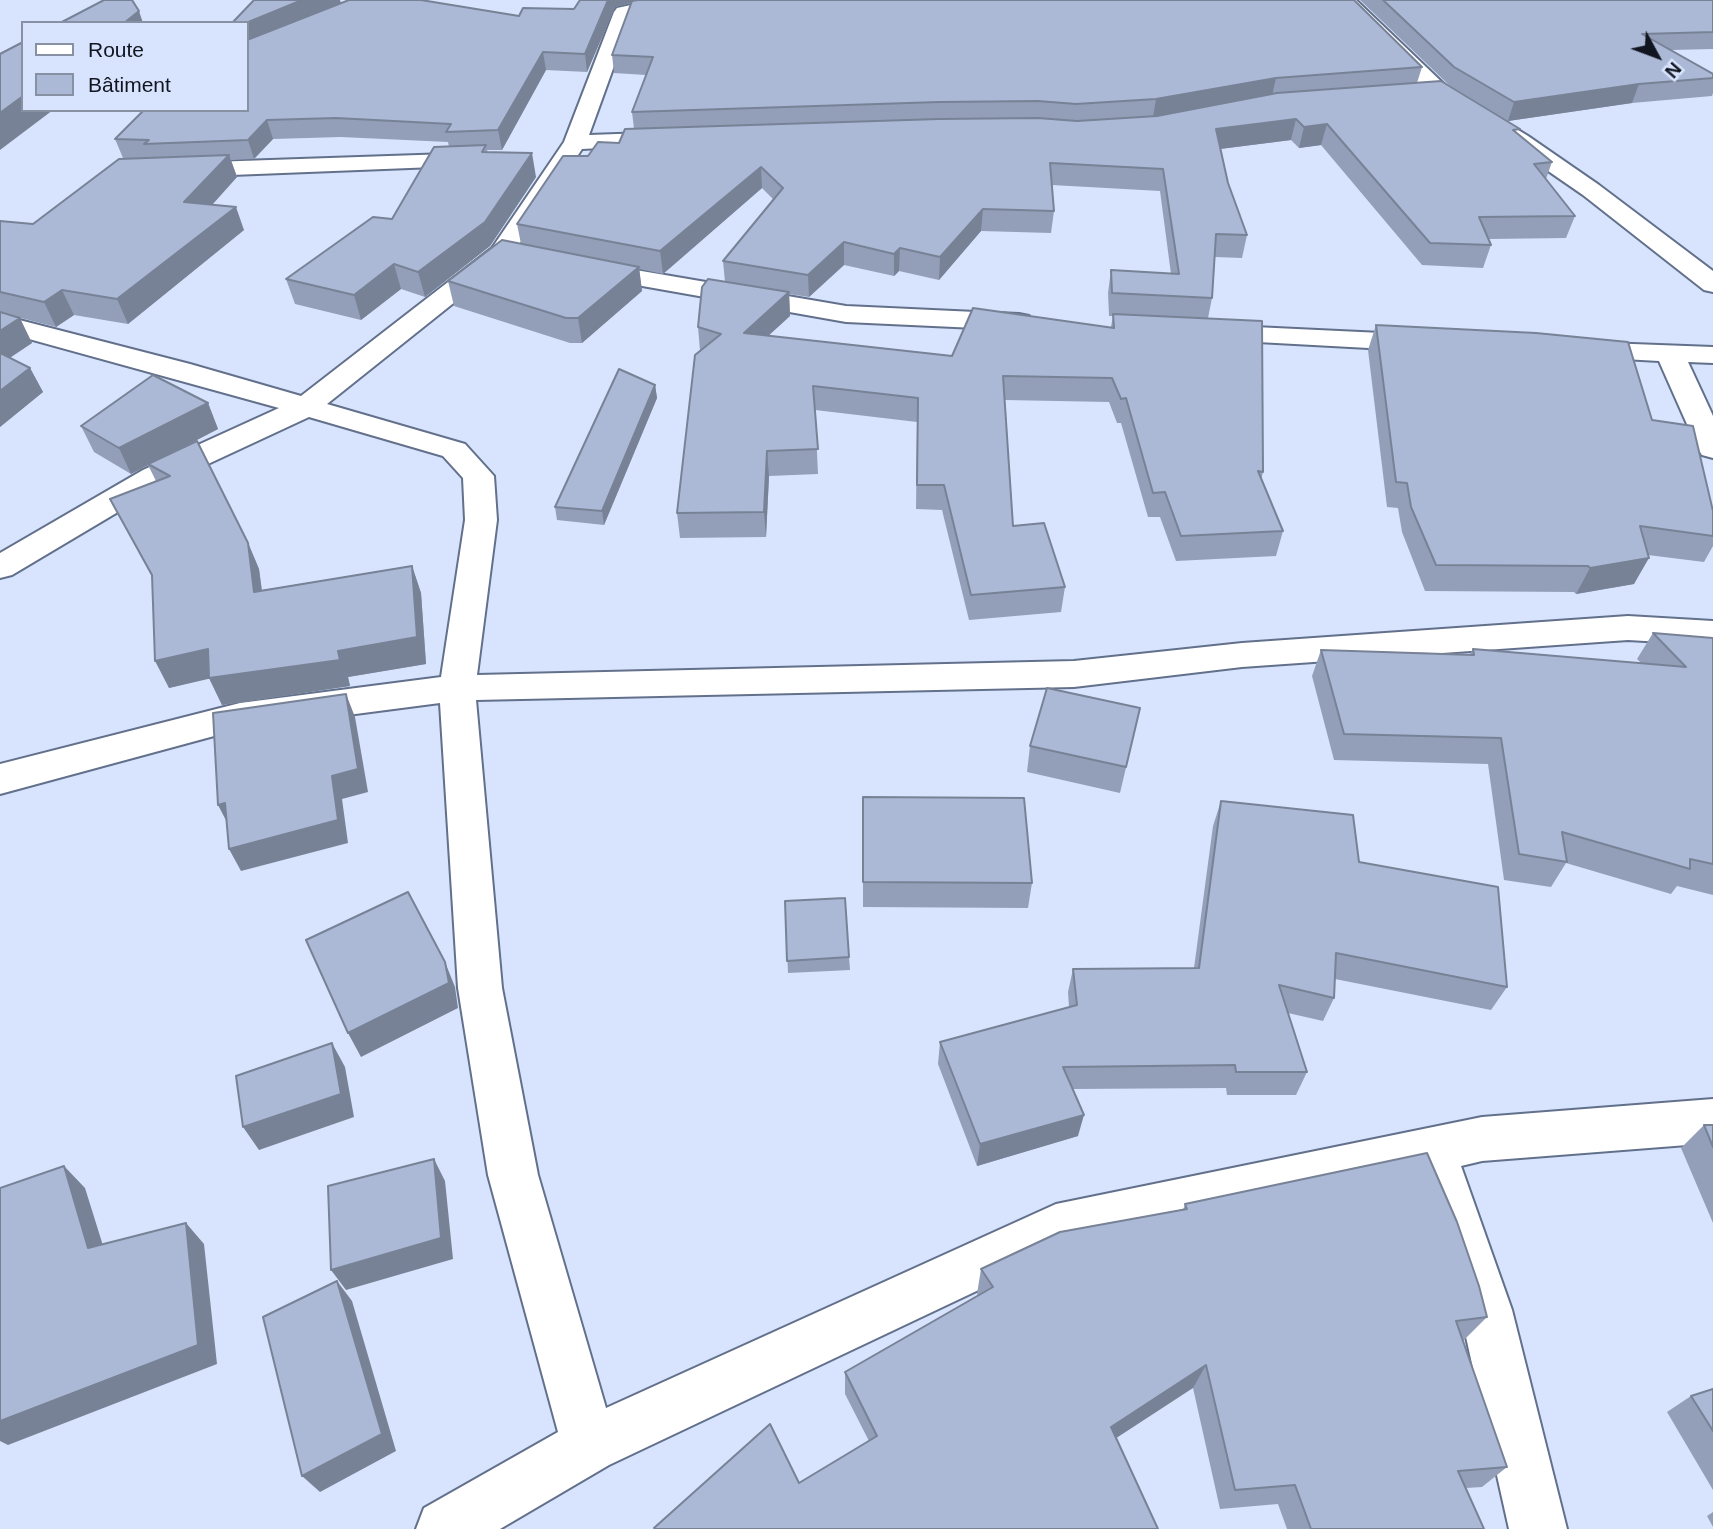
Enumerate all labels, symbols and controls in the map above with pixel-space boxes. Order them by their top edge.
legend [21,21,248,112]
north arrow [1622,21,1692,91]
text: Route [88,38,144,61]
text: N [1661,58,1686,82]
text: Bâtiment [88,73,171,96]

